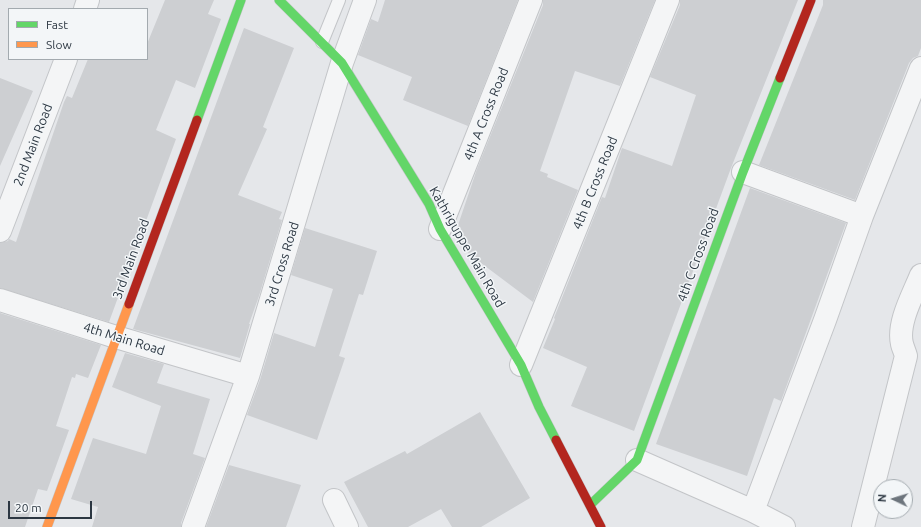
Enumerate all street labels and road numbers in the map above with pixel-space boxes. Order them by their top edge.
street label: 4th A Cross Road [460,65,512,163]
street label: 2nd Main Road [10,102,56,188]
street label: 4th B Cross Road [569,134,621,232]
street label: Kathriguppe Main Road [426,184,508,310]
street label: 4th C Cross Road [674,206,722,304]
street label: 3rd Main Road [109,217,153,301]
street label: 3rd Cross Road [262,220,302,308]
street label: 4th Main Road [81,319,167,359]

